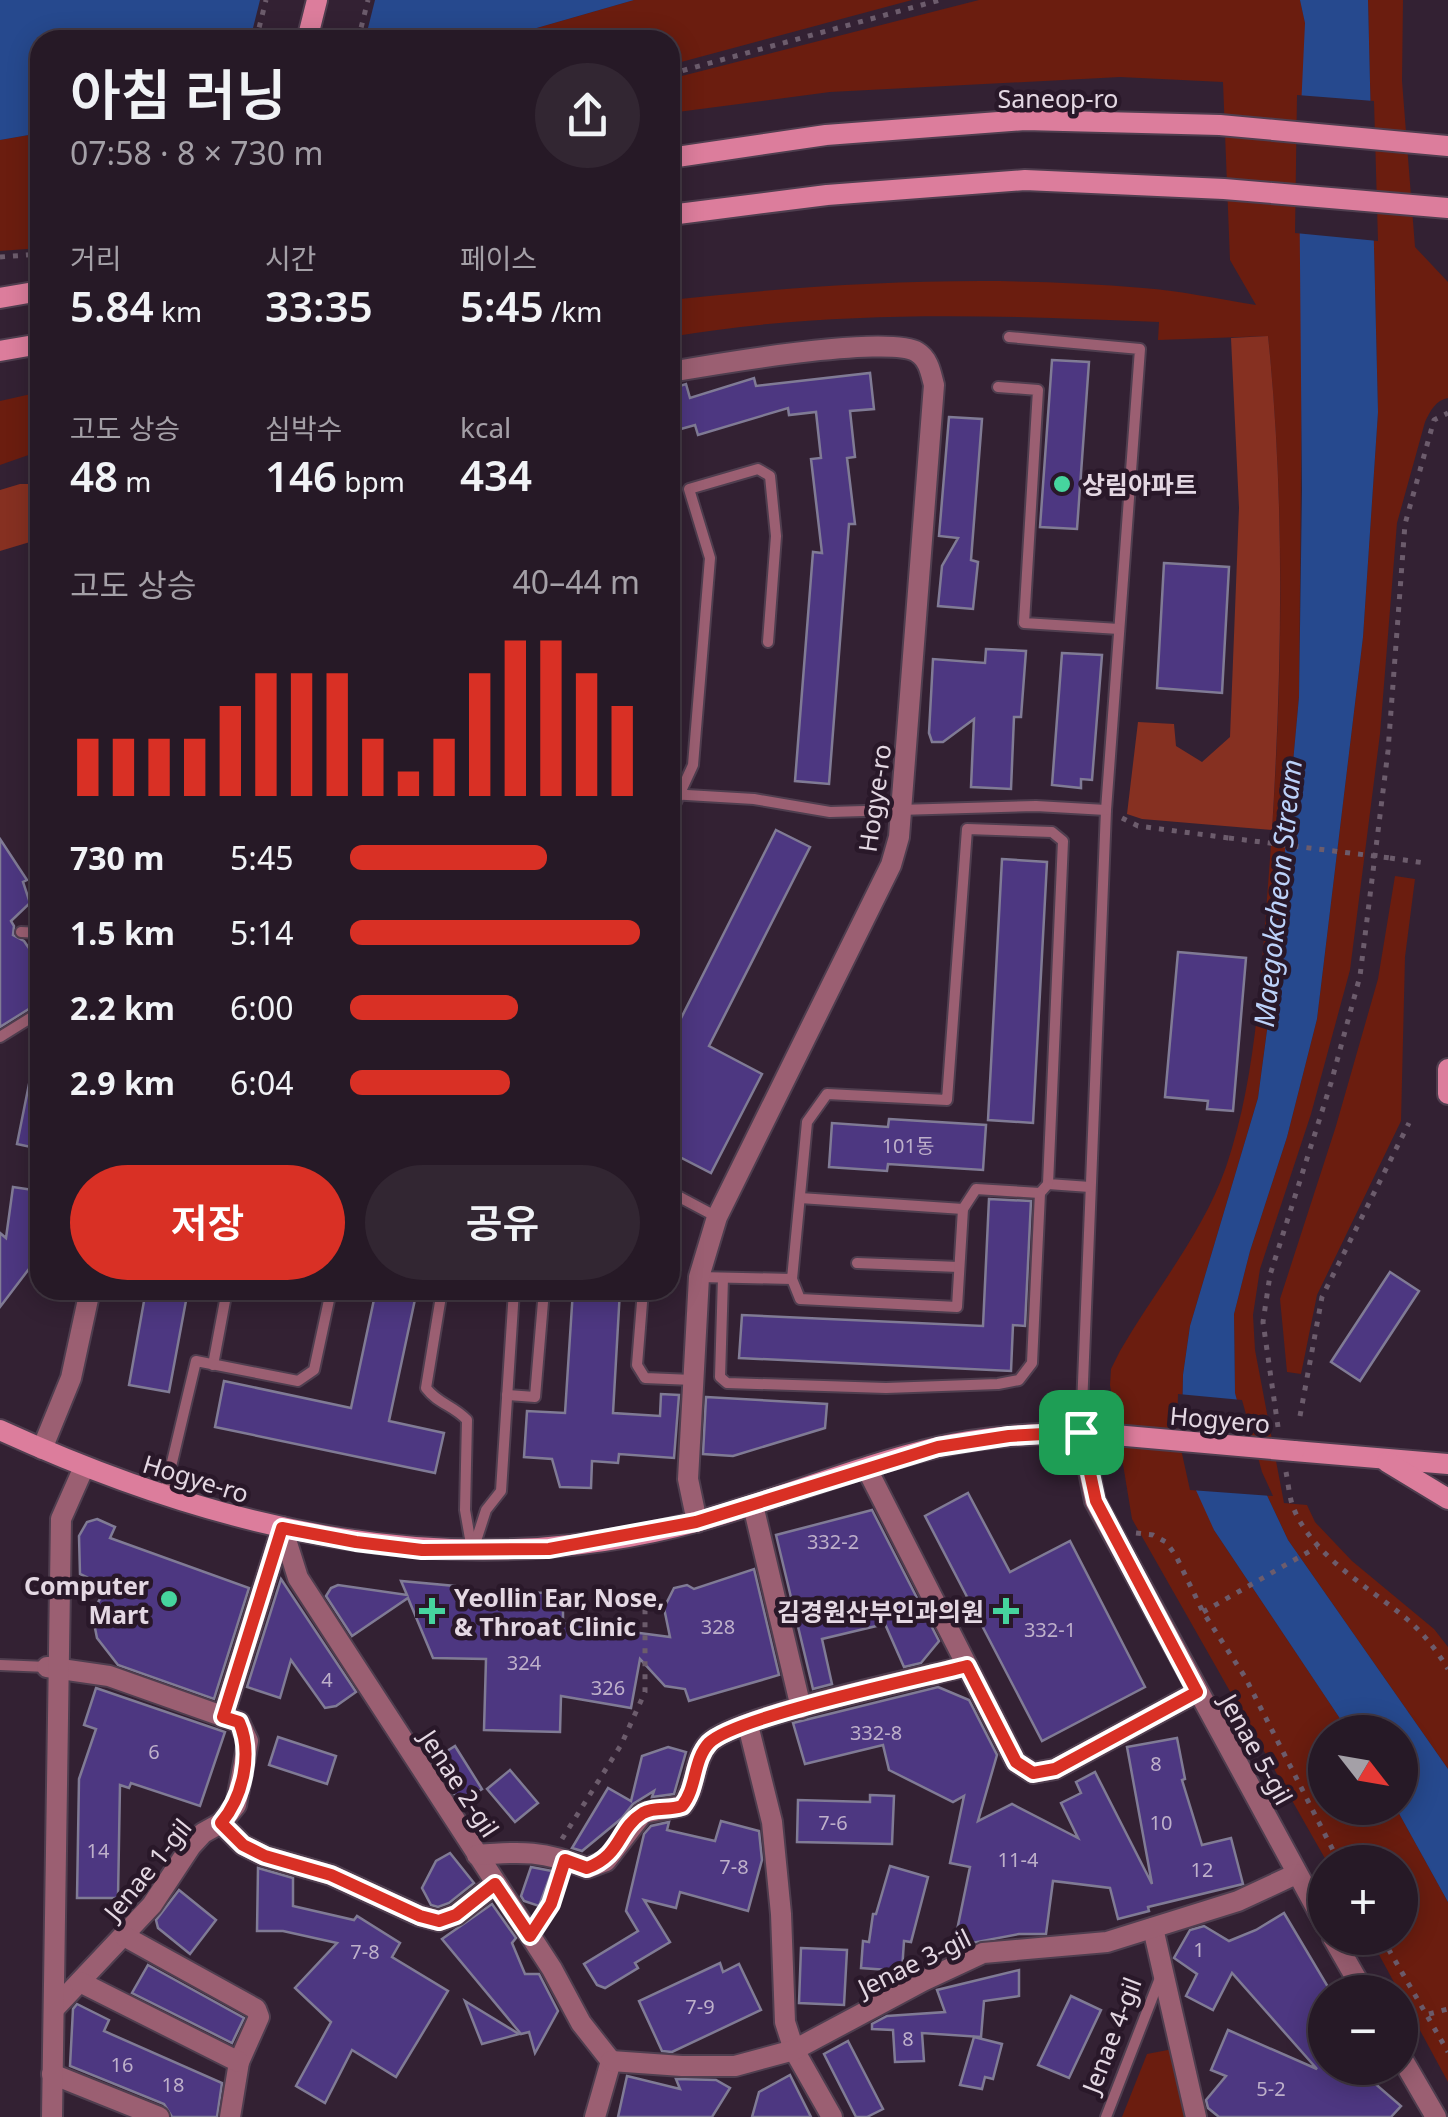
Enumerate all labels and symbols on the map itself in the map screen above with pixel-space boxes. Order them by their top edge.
street label: Saneop-ro [998,81,1118,115]
place label: 상림아파트 [1082,467,1197,501]
marker: 상림아파트 [1051,473,1073,495]
street label: Hogye-ro [850,742,898,854]
water label: Maegokcheon Stream [1244,757,1310,1029]
house number: 101동 [882,1132,934,1159]
pin [1039,1390,1124,1475]
street label: Hogyero [1168,1398,1272,1440]
street label: Hogye-ro [139,1446,253,1510]
house number: 332-2 [807,1528,859,1555]
place label: Computer Mart [24,1568,149,1631]
place label: Yeollin Ear, Nose, & Throat Clinic [454,1580,664,1643]
marker: Computer Mart [158,1588,180,1610]
place label: 김경원산부인과의원 [777,1594,984,1628]
marker: Yeollin Ear, Nose, & Throat Clinic [419,1598,445,1624]
marker: 김경원산부인과의원 [993,1598,1019,1624]
house number: 328 [701,1613,735,1640]
house number: 332-1 [1024,1616,1076,1643]
house number: 324 [507,1649,542,1676]
house number: 4 [321,1666,333,1693]
house number: 326 [591,1674,625,1701]
street label: Jenae 5-gil [1212,1686,1301,1810]
north arrow [1308,1715,1418,1825]
house number: 332-8 [850,1719,902,1746]
street label: Jenae 2-gil [412,1721,507,1843]
house number: 6 [148,1738,160,1765]
house number: 8 [1150,1750,1162,1777]
house number: 7-6 [818,1809,848,1836]
house number: 10 [1150,1809,1172,1836]
street label: Jenae 1-gil [94,1811,198,1929]
house number: 14 [87,1837,110,1864]
house number: 11-4 [998,1846,1039,1873]
house number: 7-8 [719,1853,749,1880]
house number: 12 [1191,1856,1213,1883]
street label: Jenae 3-gil [850,1920,976,2005]
house number: 1 [1193,1936,1205,1963]
house number: 7-8 [350,1938,380,1965]
street label: Jenae 4-gil [1073,1972,1149,2100]
house number: 7-9 [685,1993,715,2020]
house number: 8 [902,2025,914,2052]
house number: 16 [111,2051,133,2078]
house number: 18 [162,2071,184,2098]
house number: 5-2 [1256,2075,1286,2102]

